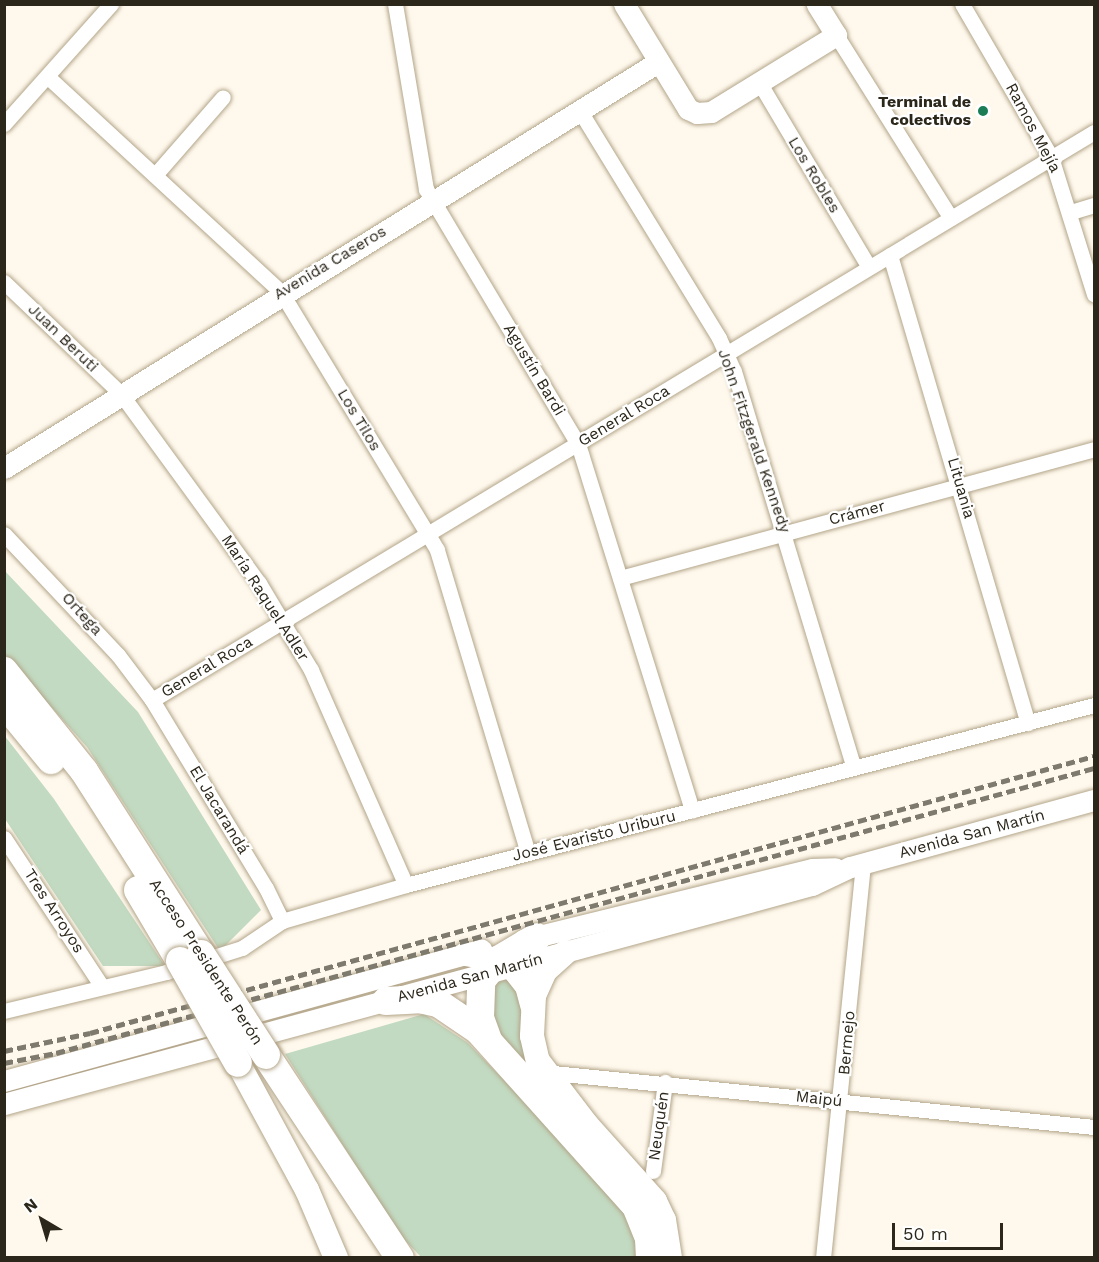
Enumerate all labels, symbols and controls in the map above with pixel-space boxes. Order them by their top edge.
street label: Ramos Mejía [1001,80,1065,176]
place label: Terminal de colectivos [878,92,971,130]
marker: Terminal de colectivos [976,104,990,118]
street label: Los Robles [784,133,844,217]
street label: Avenida Caseros [270,222,390,304]
street label: Juan Beruti [24,300,102,376]
street label: Agustín Bardi [499,321,569,419]
street label: John Fitzgerald Kennedy [714,347,794,535]
street label: General Roca [575,381,673,451]
street label: Los Tilos [333,385,385,455]
street label: Lituania [943,455,979,521]
street label: Crámer [827,496,887,530]
street label: María Raquel Adler [217,531,313,665]
street label: Ortega [58,588,106,640]
street label: General Roca [158,632,256,702]
street label: El Jacarandá [185,762,253,858]
street label: Avenida San Martín [897,805,1047,863]
street label: José Evaristo Uriburu [510,806,678,866]
street label: Tres Arroyos [20,865,88,957]
street label: Acceso Presidente Perón [145,875,267,1049]
street label: Avenida San Martín [395,949,545,1007]
street label: Bermejo [835,1010,859,1076]
street label: Maipú [795,1087,843,1111]
street label: Neuquén [645,1090,673,1162]
north arrow [12,1190,72,1250]
text: N [20,1194,41,1217]
scale bar [895,1211,1006,1249]
text: 50 m [903,1223,948,1244]

